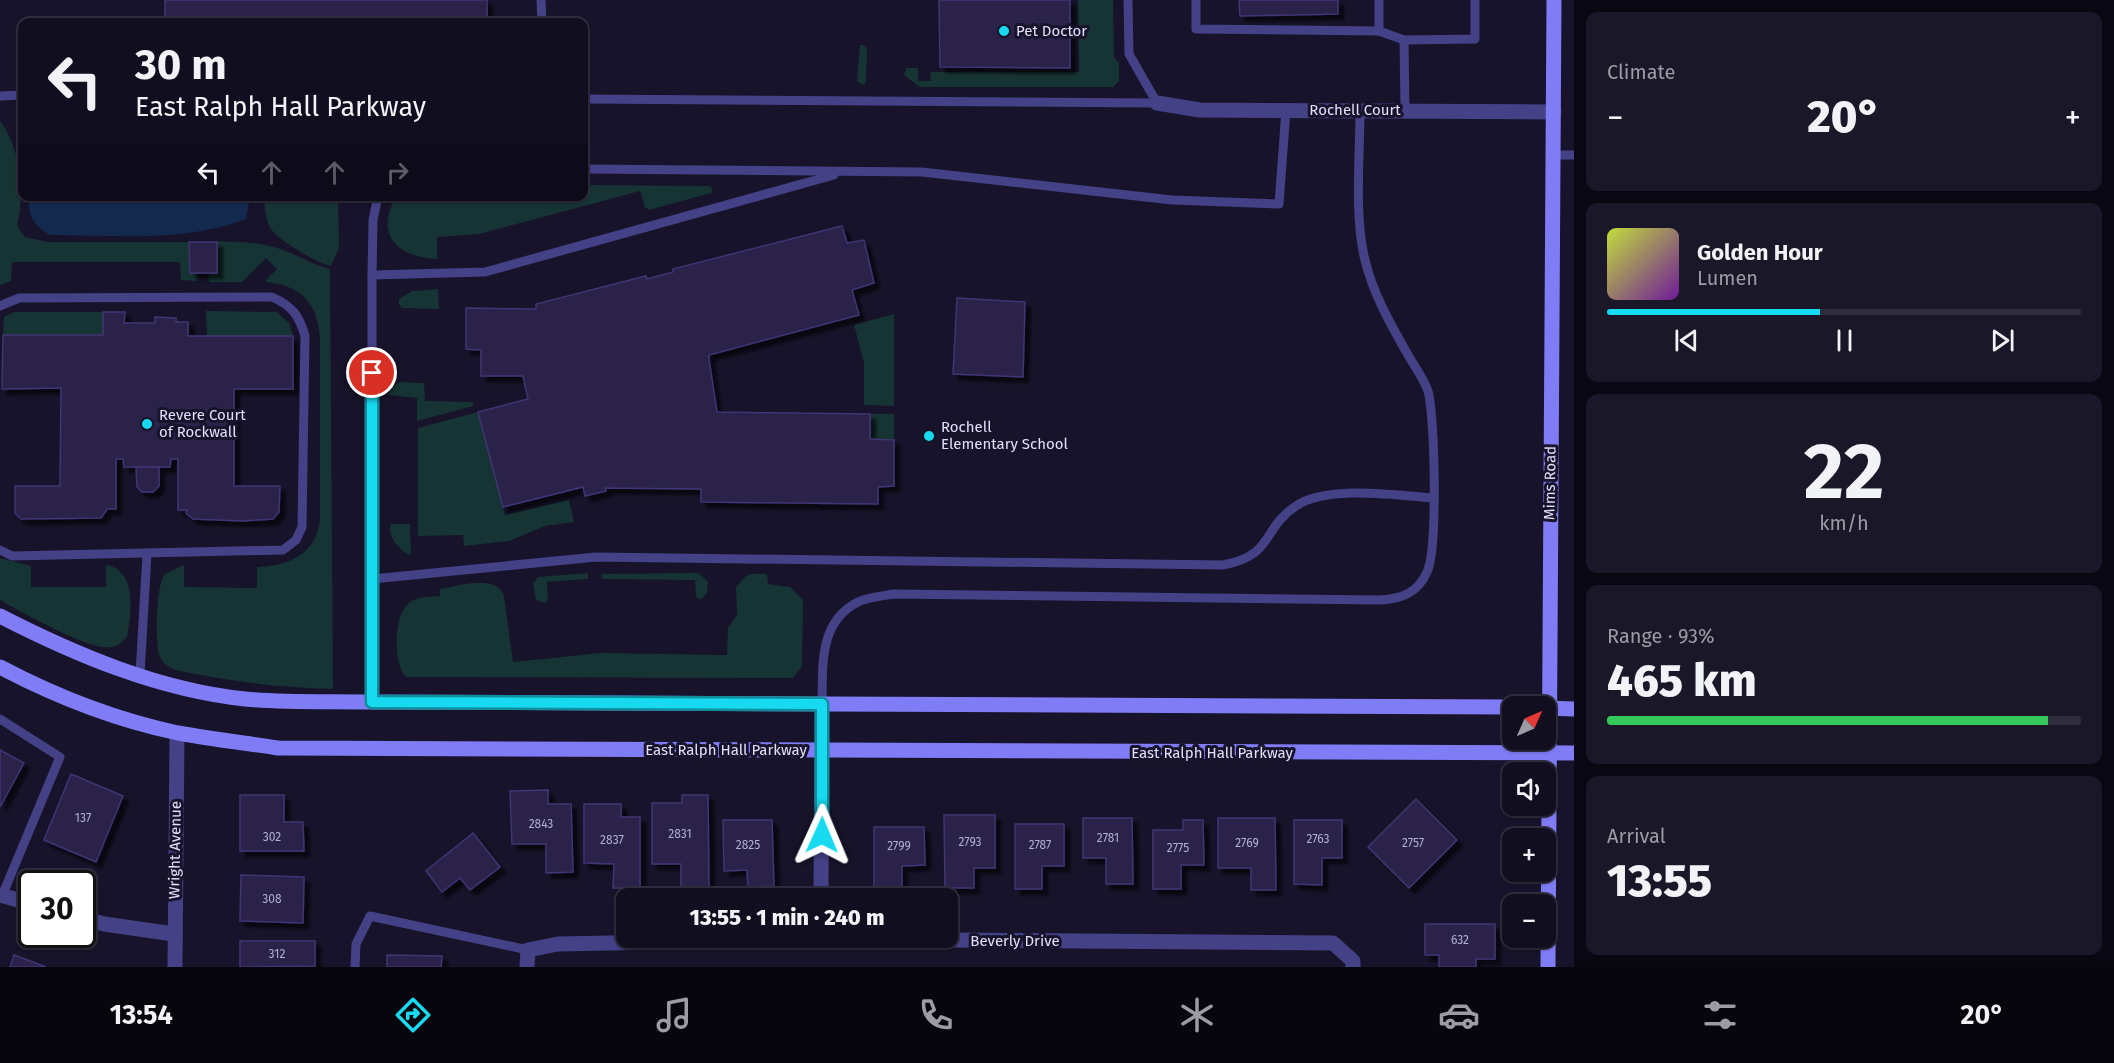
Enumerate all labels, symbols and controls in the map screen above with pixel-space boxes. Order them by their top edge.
place label: Pet Doctor [1016,22,1087,40]
marker: Pet Doctor [997,24,1011,38]
text: 30 m [135,40,227,90]
icon: left [36,42,114,120]
text: Climate [1607,60,1675,84]
text: 20° [1807,90,1881,144]
text: East Ralph Hall Parkway [135,91,426,123]
text: − [1607,98,1624,138]
text: + [2065,98,2081,138]
street label: Rochell Court [1309,101,1401,119]
icon: left [192,156,225,189]
icon: ahead [255,156,288,189]
icon: ahead [318,156,351,189]
icon: right [381,156,414,189]
text: Golden Hour [1697,239,1823,266]
text: Lumen [1697,266,1758,290]
icon: previous [1670,324,1703,357]
icon: pause [1828,324,1861,357]
icon: next [1986,324,2019,357]
pin [346,347,397,398]
icon: arrive [355,356,388,389]
place label: Revere Court of Rockwall [159,406,246,441]
marker: Revere Court of Rockwall [140,417,154,431]
place label: Rochell Elementary School [941,418,1069,453]
text: 22 [1804,425,1884,519]
marker: Rochell Elementary School [922,429,936,443]
street label: Mims Road [1540,446,1560,520]
text: km/h [1819,511,1869,535]
text: Range · 93% [1607,624,1714,648]
text: 465 km [1607,654,1757,708]
north arrow [1502,696,1556,750]
map controls [1502,696,1556,948]
street label: East Ralph Hall Parkway [645,741,807,759]
street label: East Ralph Hall Parkway [1131,744,1293,762]
button: sound [1502,762,1556,816]
street label: Wright Avenue [165,801,185,899]
position arrow [790,803,854,867]
house number: 137 [75,811,91,825]
house number: 2843 [529,817,553,831]
text: Arrival [1607,824,1666,848]
house number: 2831 [668,827,692,841]
button: + [1502,828,1556,882]
house number: 302 [263,830,281,844]
house number: 2781 [1097,831,1119,845]
house number: 2763 [1306,832,1330,846]
house number: 2837 [600,833,624,847]
house number: 2793 [959,835,981,849]
house number: 2769 [1235,836,1259,850]
house number: 2757 [1402,836,1424,850]
house number: 2825 [736,838,760,852]
house number: 2787 [1029,838,1051,852]
house number: 2799 [887,839,911,853]
house number: 2775 [1167,841,1189,855]
text: 13:55 [1607,854,1712,908]
speed limit sign: 30 [18,870,96,948]
house number: 308 [262,892,282,906]
button: − [1502,894,1556,948]
text: 13:55 · 1 min · 240 m [690,904,884,931]
street label: Beverly Drive [970,932,1060,950]
house number: 632 [1451,933,1469,947]
house number: 312 [269,947,285,961]
icon: directions [392,994,434,1036]
icon: music [653,994,695,1036]
icon: phone [915,994,957,1036]
icon: climate [1176,994,1218,1036]
icon: car [1438,994,1480,1036]
icon: filters [1699,994,1741,1036]
text: 13:54 [110,999,173,1031]
text: 20° [1960,999,2004,1031]

